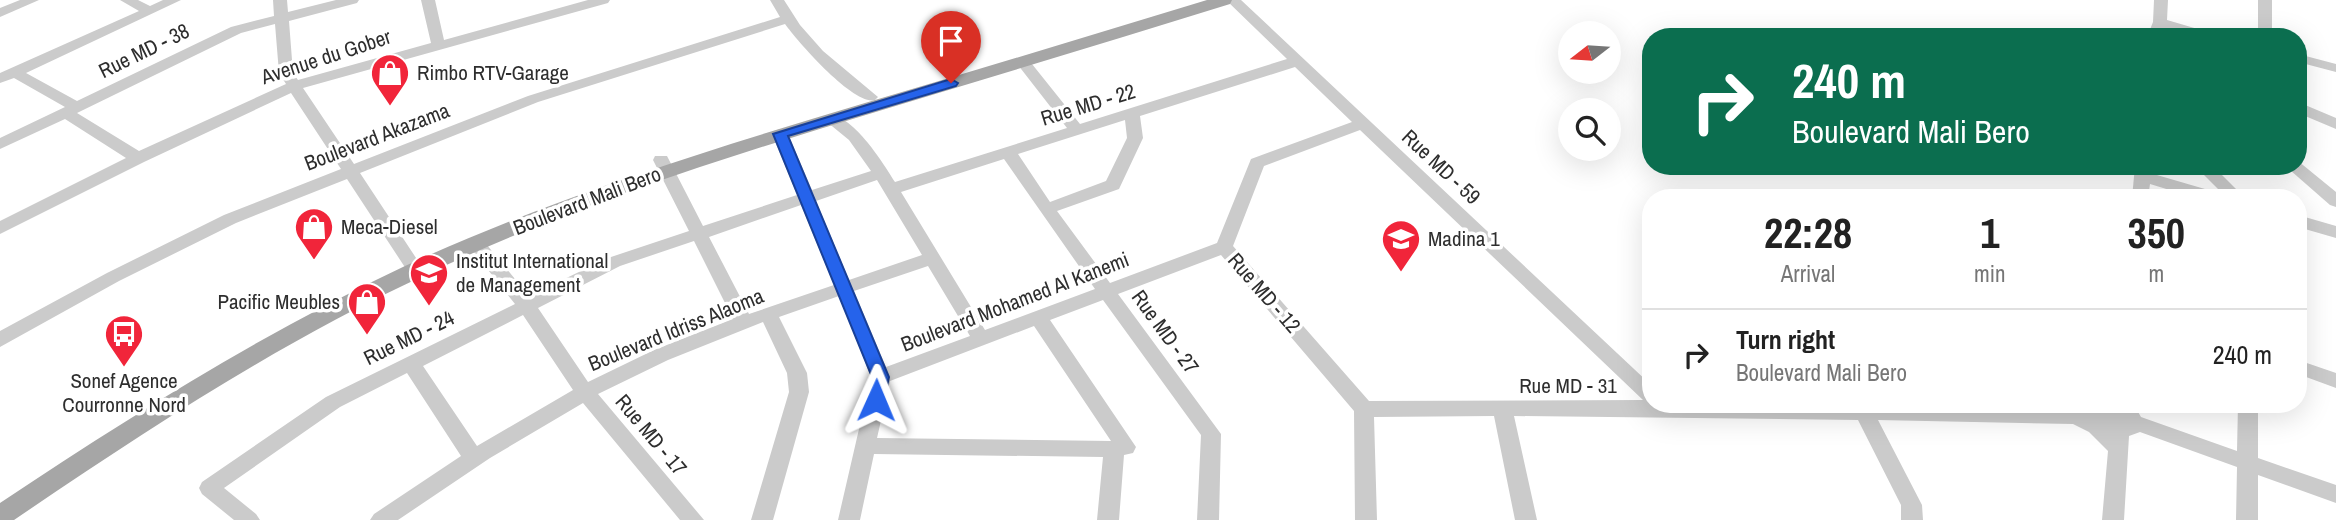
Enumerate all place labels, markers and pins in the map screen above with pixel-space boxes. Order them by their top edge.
pin [921,11,981,83]
shop icon: Rimbo RTV-Garage [369,52,411,107]
place label: Rimbo RTV-Garage [417,58,569,87]
shop icon: Meca-Diesel [293,206,335,261]
place label: Meca-Diesel [341,212,438,241]
school or university icon: Madina 1 [1380,218,1422,273]
place label: Madina 1 [1428,224,1500,253]
place label: Institut International de Management [456,246,608,299]
school or university icon: Institut International de Management [408,252,450,307]
shop icon: Pacific Meubles [346,281,388,336]
place label: Pacific Meubles [217,287,340,316]
bus stop icon: Sonef Agence Courronne Nord [103,313,145,368]
place label: Sonef Agence Courronne Nord [62,366,186,419]

